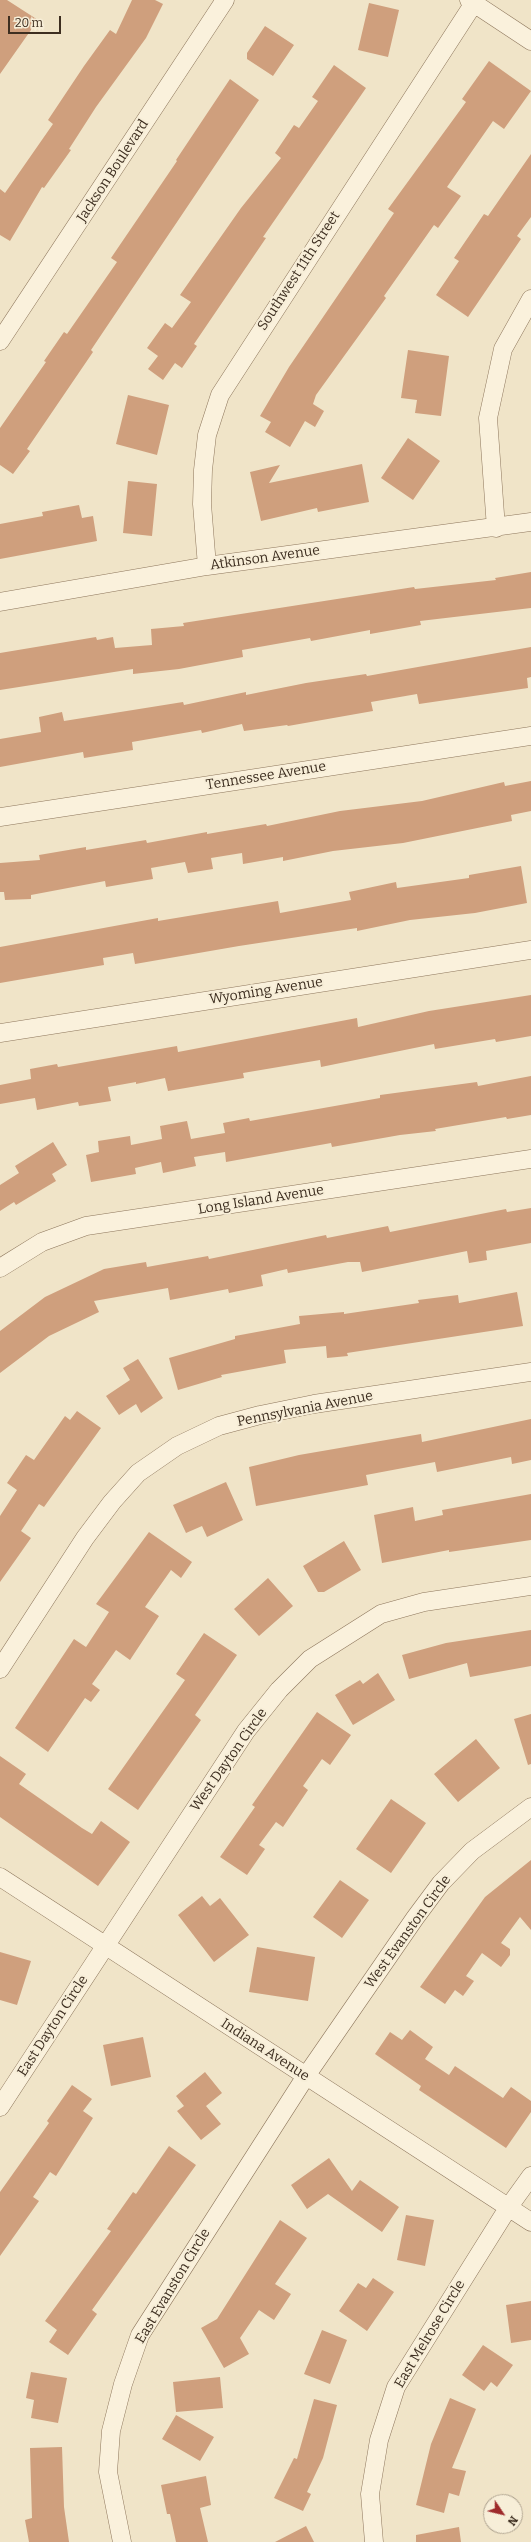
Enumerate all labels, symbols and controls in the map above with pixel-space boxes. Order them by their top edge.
scale bar [10,8,63,34]
text: 20 m [15,16,43,30]
street label: Jackson Boulevard [74,117,152,225]
street label: Southwest 11th Street [254,208,344,334]
street label: Atkinson Avenue [209,542,321,574]
street label: Tennessee Avenue [205,758,327,794]
street label: Wyoming Avenue [208,974,324,1008]
street label: Long Island Avenue [197,1182,325,1218]
street label: Pennsylvania Avenue [236,1388,374,1430]
street label: West Dayton Circle [187,1705,271,1815]
street label: West Evanston Circle [361,1872,455,1992]
street label: East Dayton Circle [14,1972,92,2080]
street label: Indiana Avenue [218,2015,312,2085]
street label: East Evanston Circle [132,2225,214,2347]
street label: East Melrose Circle [391,2277,469,2391]
north arrow [483,2494,523,2534]
text: N [505,2513,520,2528]

